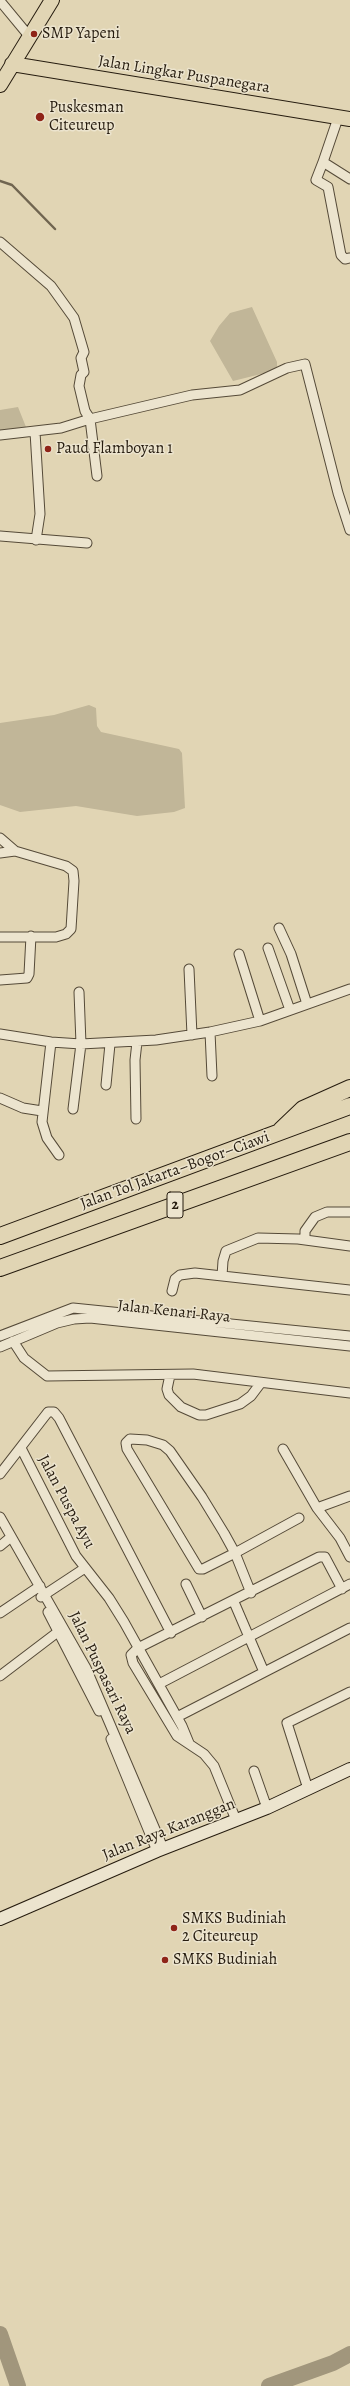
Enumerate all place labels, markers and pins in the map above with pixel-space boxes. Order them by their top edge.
place label: SMP Yapeni [42,24,120,44]
marker: SMP Yapeni [29,29,39,39]
place label: Puskesman Citeureup [49,98,124,136]
marker: Puskesman Citeureup [34,111,46,123]
place label: Paud Flamboyan 1 [56,439,173,459]
marker: Paud Flamboyan 1 [43,444,53,454]
place label: SMKS Budiniah 2 Citeureup [182,1909,286,1947]
marker: SMKS Budiniah 2 Citeureup [169,1923,179,1933]
place label: SMKS Budiniah [173,1950,277,1970]
marker: SMKS Budiniah [160,1955,170,1965]

